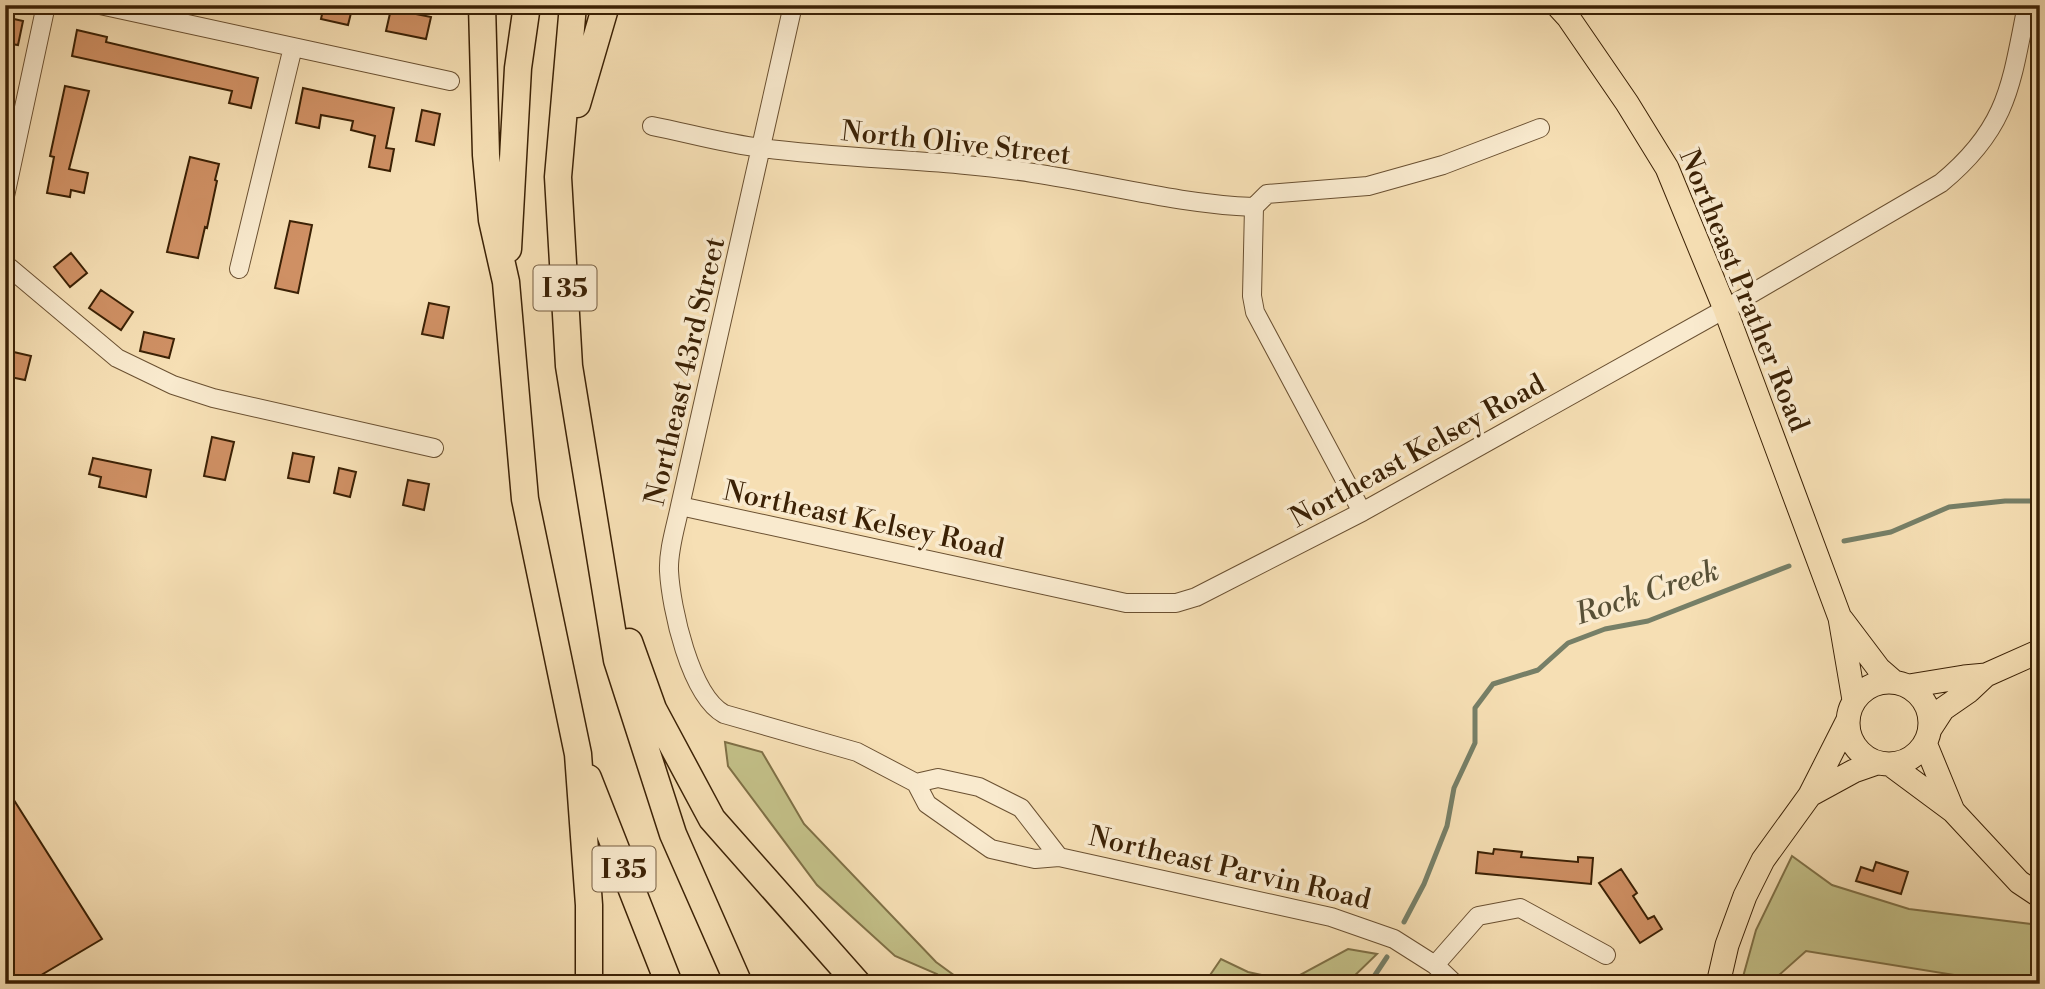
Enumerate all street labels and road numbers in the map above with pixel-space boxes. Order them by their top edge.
street label: North Olive Street [839,114,1072,173]
street label: Northeast Prather Road [1671,144,1816,437]
street label: Northeast 43rd Street [638,234,733,509]
road number: I 35 [534,266,596,310]
street label: Northeast Kelsey Road [1284,367,1551,536]
street label: Northeast Kelsey Road [720,474,1007,567]
street label: Northeast Parvin Road [1085,819,1374,918]
road number: I 35 [592,846,656,891]

